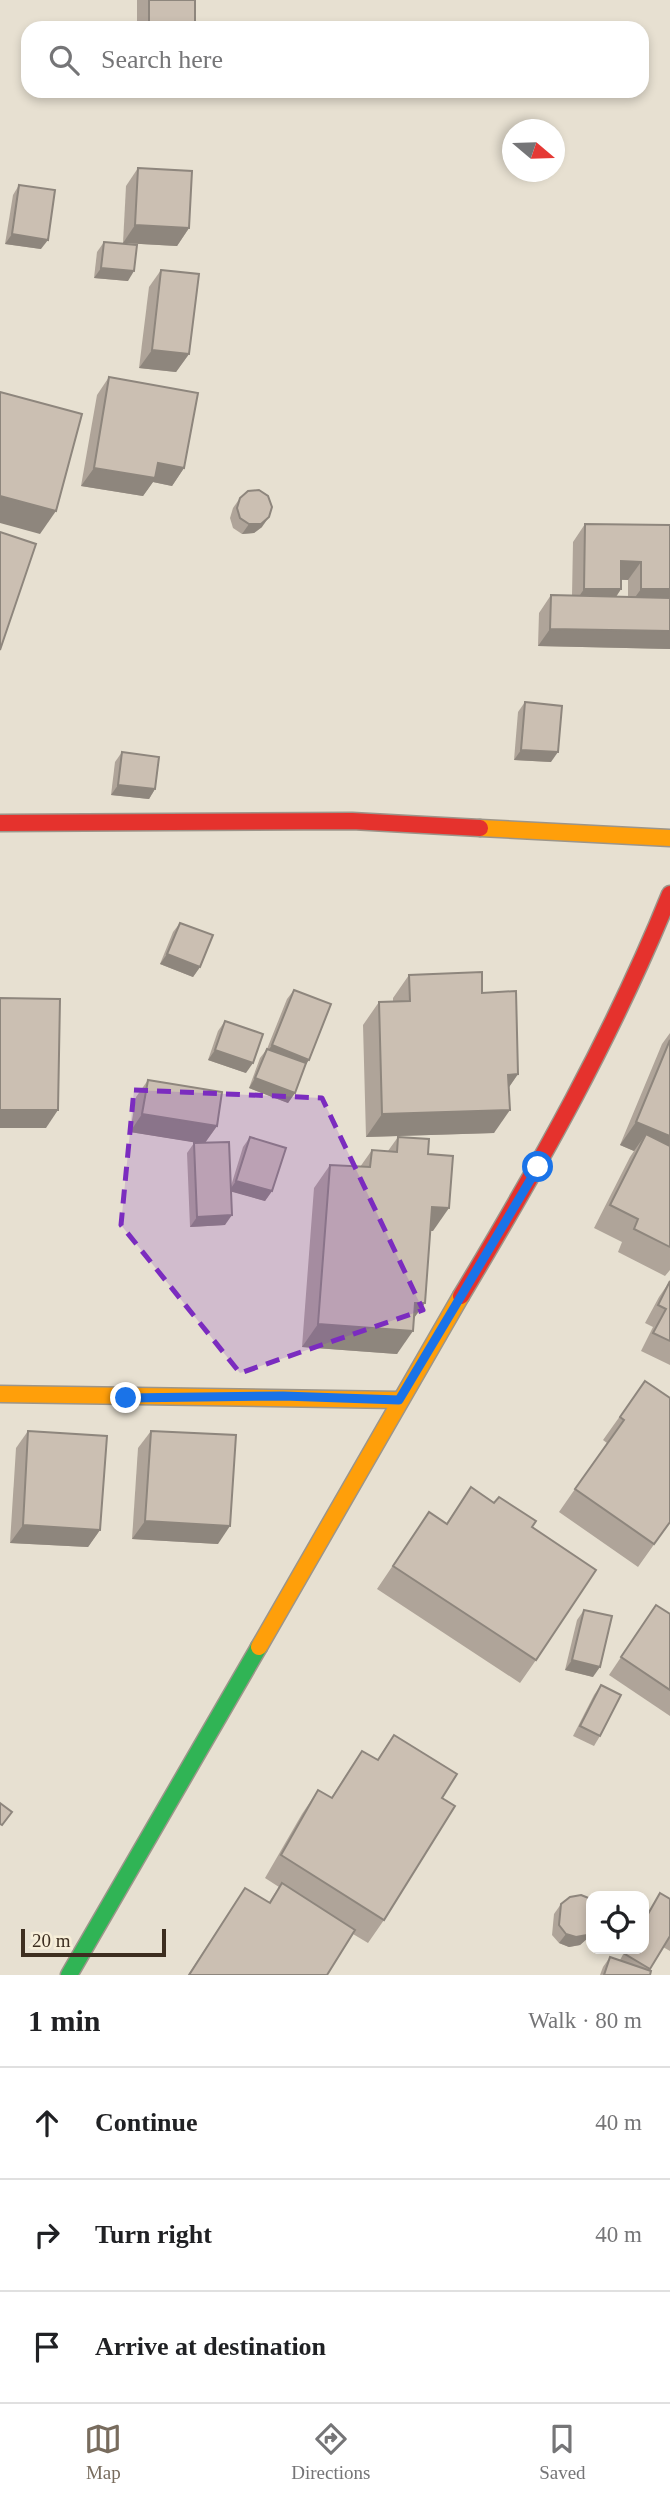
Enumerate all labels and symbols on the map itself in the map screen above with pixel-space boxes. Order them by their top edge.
north arrow [502,119,565,182]
route start [522,1151,553,1182]
route end [110,1382,141,1413]
scale bar [21,1926,166,1958]

